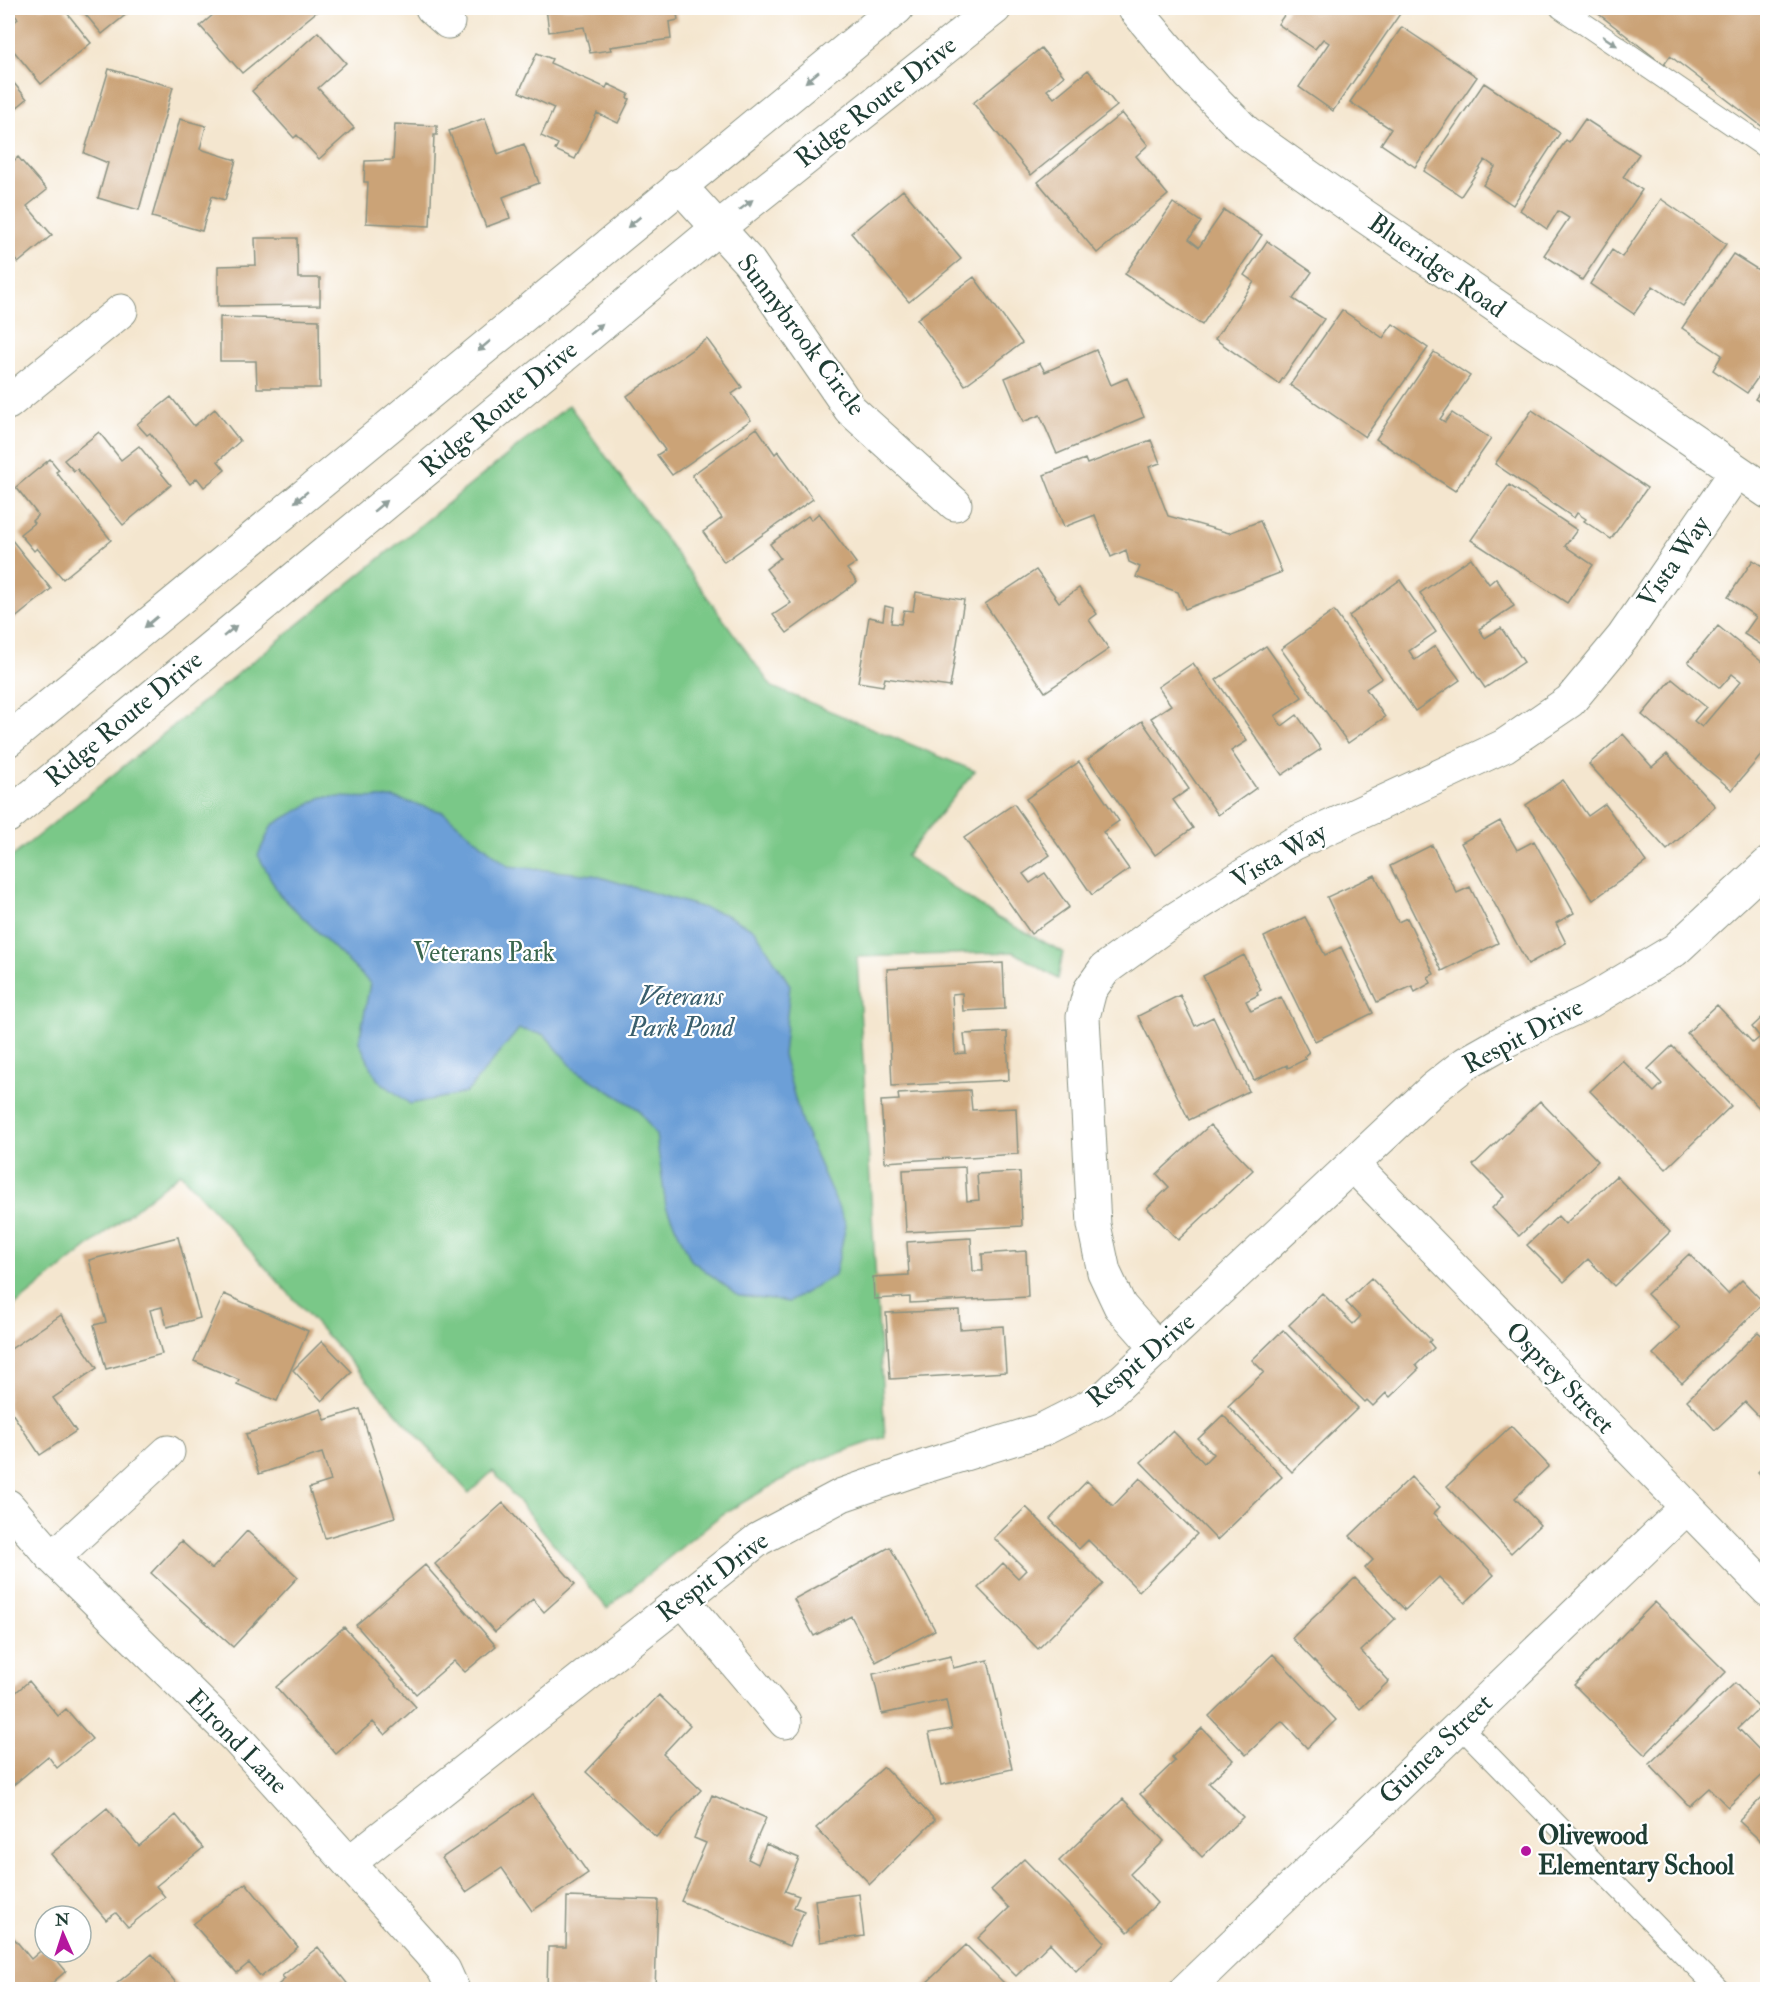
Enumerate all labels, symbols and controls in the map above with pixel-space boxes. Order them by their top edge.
street label: Ridge Route Drive [789,29,963,175]
one-way arrow [1601,35,1617,47]
one-way arrow [805,70,820,82]
one-way arrow [739,199,754,211]
street label: Blueridge Road [1362,207,1512,325]
one-way arrow [626,216,642,229]
street label: Sunnybrook Circle [730,248,872,422]
one-way arrow [588,323,603,335]
street label: Ridge Route Drive [414,334,584,484]
one-way arrow [476,340,492,353]
one-way arrow [293,491,309,504]
one-way arrow [373,501,388,513]
street label: Vista Way [1631,509,1717,614]
one-way arrow [143,615,159,628]
one-way arrow [222,624,238,637]
street label: Ridge Route Drive [39,644,209,794]
street label: Vista Way [1226,816,1333,896]
park label: Veterans Park [413,937,555,969]
water label: Veterans Park Pond [627,980,736,1044]
street label: Respit Drive [1457,991,1589,1082]
street label: Respit Drive [1080,1305,1202,1415]
street label: Osprey Street [1498,1315,1621,1441]
street label: Respit Drive [651,1525,776,1630]
street label: Elrond Lane [179,1683,295,1801]
street label: Guinea Street [1373,1687,1499,1811]
place label: Olivewood Elementary School [1538,1820,1735,1883]
marker: Olivewood Elementary School [1519,1844,1533,1858]
north arrow [33,1904,93,1964]
text: N [54,1910,71,1930]

